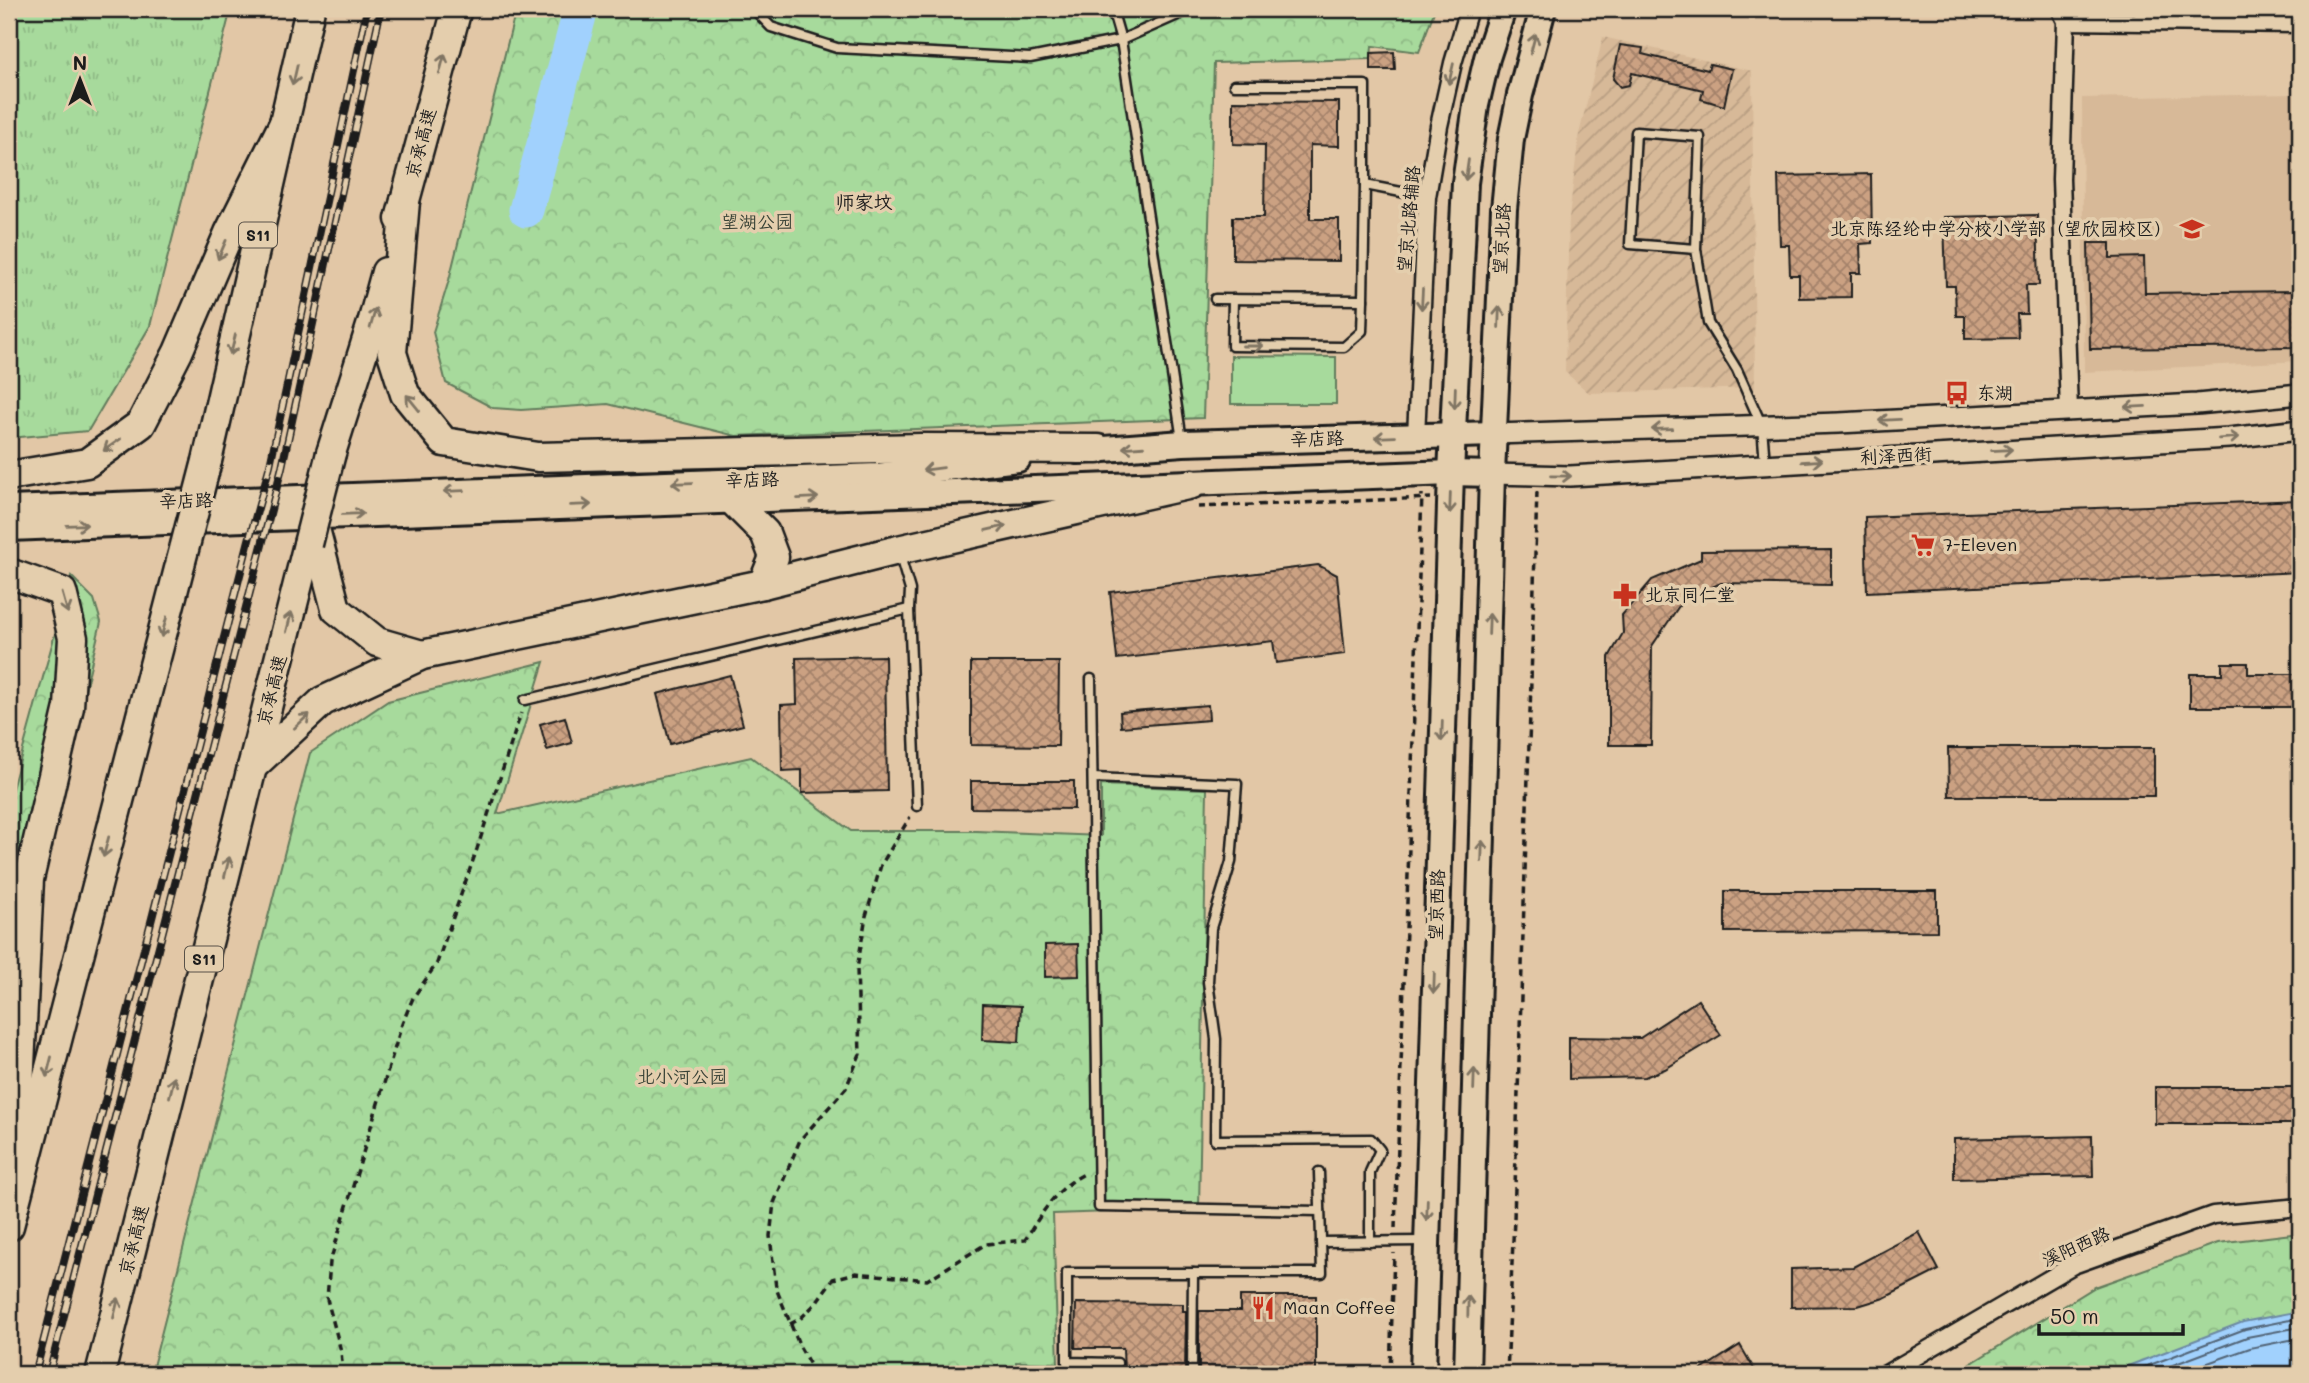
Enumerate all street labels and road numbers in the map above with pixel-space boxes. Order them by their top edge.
street label: 京承高速 [399,105,441,181]
street label: 望京北路辅路 [1391,164,1425,274]
street label: 望京北路 [1487,202,1515,276]
road number: S11 [239,222,277,247]
street label: 辛店路 [1290,425,1344,451]
street label: 利泽西街 [1859,441,1933,469]
street label: 辛店路 [725,466,779,492]
street label: 辛店路 [159,487,213,513]
street label: 京承高速 [251,652,291,728]
street label: 望京西路 [1423,869,1449,941]
road number: S11 [185,946,223,972]
street label: 京承高速 [113,1202,153,1278]
street label: 溪阳西路 [2038,1220,2113,1272]

